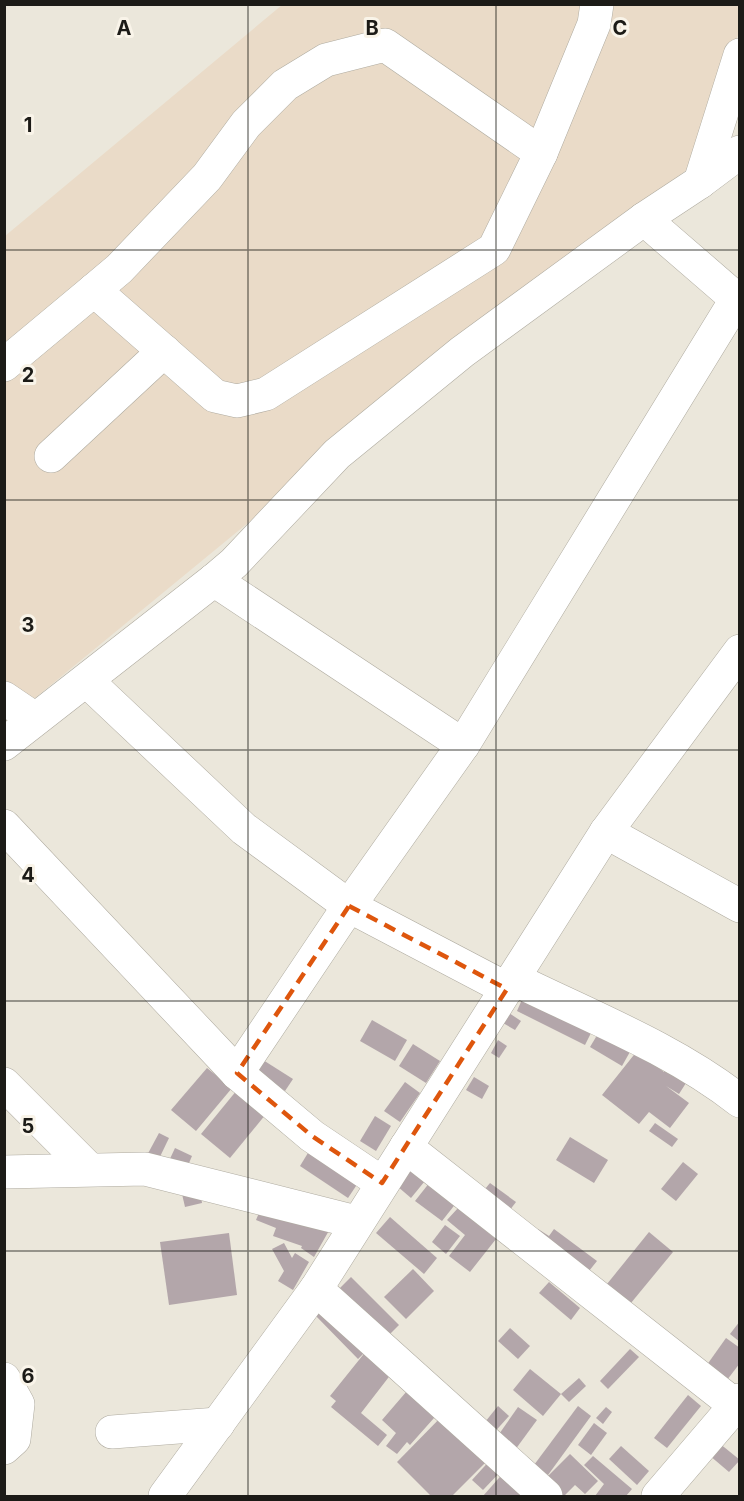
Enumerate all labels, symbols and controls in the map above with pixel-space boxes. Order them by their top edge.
text: A [117,16,132,40]
text: B [365,16,379,40]
text: C [613,16,627,40]
text: 1 [24,113,32,137]
text: 2 [22,363,34,387]
text: 3 [22,613,34,637]
text: 4 [21,863,35,887]
text: 5 [22,1114,34,1138]
text: 6 [22,1364,35,1388]

